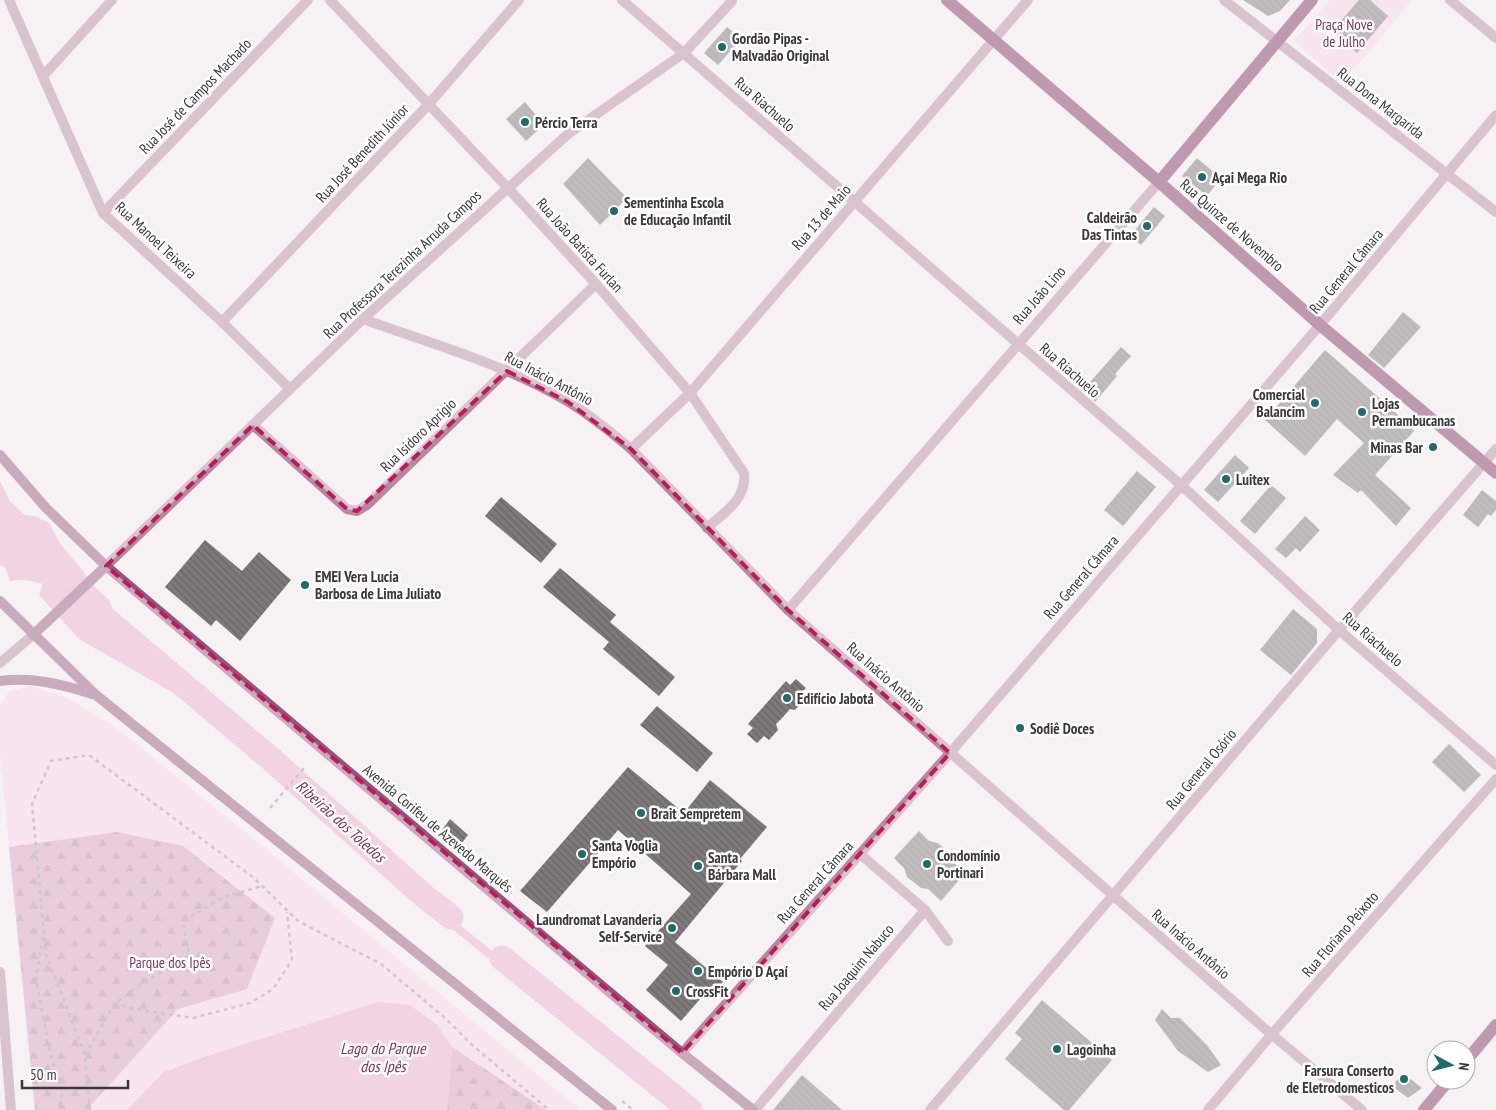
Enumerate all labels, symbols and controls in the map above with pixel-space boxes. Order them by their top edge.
park label: Praça Nove de Julho [1315,15,1373,51]
place label: Gordão Pipas - Malvadão Original [732,29,829,65]
street label: Rua José de Campos Machado [135,34,255,158]
marker: Gordão Pipas - Malvadão Original [716,41,728,53]
street label: Rua Dona Margarida [1334,63,1428,143]
street label: Rua Riachuelo [731,73,799,135]
street label: Rua José Benedith Júnior [312,99,413,206]
place label: Pércio Terra [535,113,597,132]
marker: Pércio Terra [519,116,531,128]
place label: Açai Mega Rio [1211,168,1287,187]
marker: Açai Mega Rio [1196,171,1208,183]
street label: Rua Quinze de Novembro [1176,175,1288,275]
street label: Rua 13 de Maio [787,180,855,254]
street label: Rua Professora Terezinha Arruda Campos [319,186,485,342]
place label: Sementinha Escola de Educação Infantil [624,193,732,229]
street label: Rua João Batista Furlan [533,194,627,296]
street label: Rua Manoel Teixeira [111,198,201,282]
marker: Sementinha Escola de Educação Infantil [608,205,620,217]
place label: Caldeirão Das Tintas [1082,208,1137,244]
marker: Caldeirão Das Tintas [1141,220,1153,232]
street label: Rua General Câmara [1305,225,1387,317]
street label: Rua João Lino [1008,262,1070,328]
street label: Rua Riachuelo [1036,339,1104,401]
street label: Rua Inácio Antônio [502,347,596,409]
place label: Comercial Balancim [1253,385,1305,421]
street label: Rua Isidoro Aprígio [376,394,460,476]
place label: Lojas Pernambucanas [1372,394,1455,430]
marker: Comercial Balancim [1309,397,1321,409]
marker: Lojas Pernambucanas [1356,406,1368,418]
place label: Minas Bar [1370,438,1424,457]
marker: Minas Bar [1427,441,1439,453]
place label: Luitex [1236,470,1270,489]
marker: Luitex [1220,473,1232,485]
street label: Rua General Câmara [1039,531,1123,623]
place label: EMEI Vera Lucia Barbosa de Lima Juliato [315,567,442,603]
marker: EMEI Vera Lucia Barbosa de Lima Juliato [299,579,311,591]
street label: Rua Riachuelo [1339,608,1407,670]
street label: Rua Inácio Antônio [843,638,929,716]
place label: Edifício Jabotá [797,689,874,708]
marker: Edifício Jabotá [781,692,793,704]
place label: Sodiê Doces [1030,719,1094,738]
marker: Sodiê Doces [1014,722,1026,734]
street label: Rua General Osório [1162,725,1240,813]
street label: Avenida Corifeu de Azevedo Marquês [359,760,517,896]
water label: Ribeirão dos Toledos [292,776,391,867]
place label: Brait Sempretem [651,804,741,823]
marker: Brait Sempretem [635,807,647,819]
place label: Santa Voglia Empório [592,836,658,872]
street label: Rua General Câmara [773,837,857,927]
place label: Condomínio Portinari [937,846,1001,882]
marker: Santa Voglia Empório [576,848,588,860]
place label: Santa Bárbara Mall [708,848,776,884]
marker: Condomínio Portinari [921,858,933,870]
marker: Santa Bárbara Mall [692,860,704,872]
street label: Rua Floriano Peixoto [1298,887,1382,981]
street label: Rua Inácio Antônio [1148,905,1234,983]
place label: Laundromat Lavanderia Self-Service [536,910,662,946]
street label: Rua Joaquim Nabuco [814,920,898,1014]
marker: Laundromat Lavanderia Self-Service [666,922,678,934]
park label: Parque dos Ipês [129,953,211,972]
place label: Empório D Açaí [708,962,788,981]
marker: Empório D Açaí [692,965,704,977]
place label: CrossFit [686,982,729,1001]
marker: CrossFit [670,985,682,997]
water label: Lago do Parque dos Ipês [340,1038,427,1076]
place label: Lagoinha [1067,1040,1116,1059]
north arrow [1426,1040,1476,1090]
marker: Lagoinha [1051,1043,1063,1055]
scale bar [22,1058,129,1090]
place label: Farsura Conserto de Eletrodomesticos [1286,1061,1394,1097]
text: N [1455,1062,1473,1071]
text: 50 m [30,1065,56,1084]
marker: Farsura Conserto de Eletrodomesticos [1398,1073,1410,1085]

